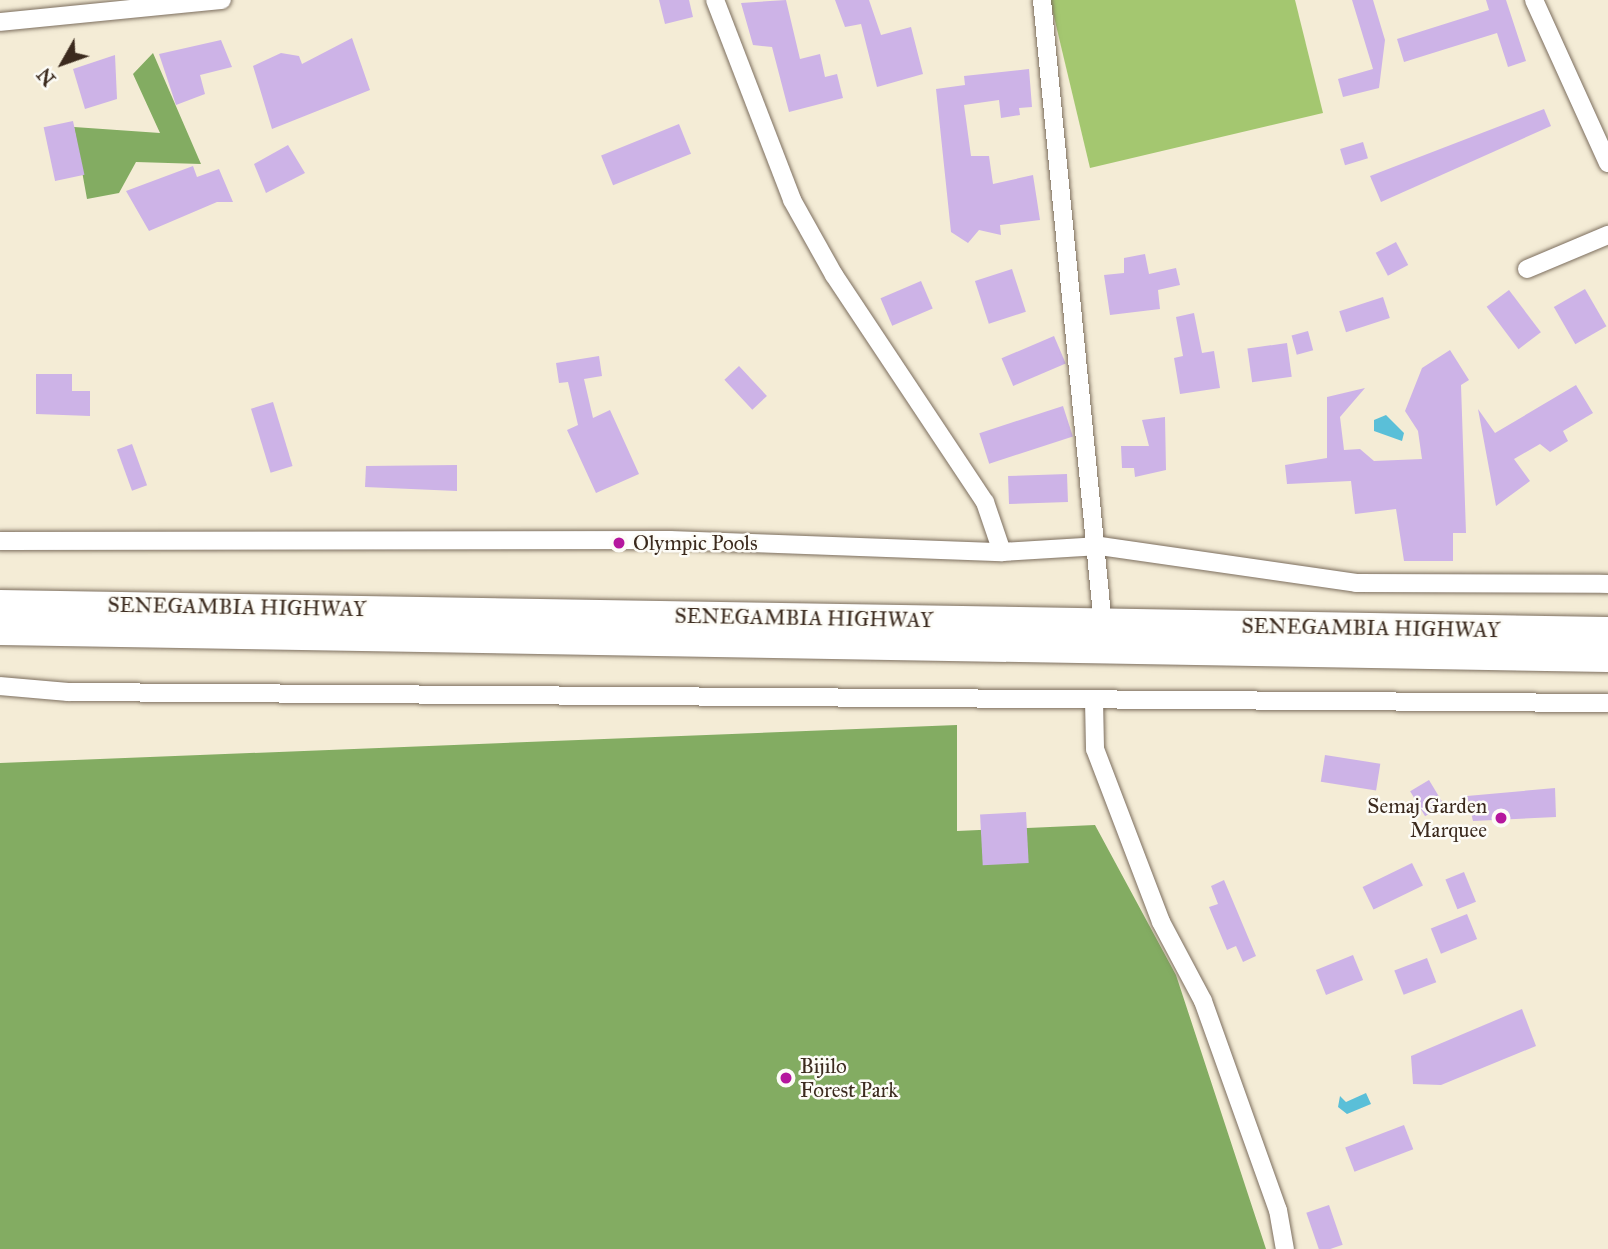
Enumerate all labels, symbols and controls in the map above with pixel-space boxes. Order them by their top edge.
north arrow [28,28,98,98]
text: N [33,63,61,90]
place label: Olympic Pools [633,530,758,556]
marker: Olympic Pools [611,535,627,551]
street label: SENEGAMBIA HIGHWAY [107,592,367,622]
street label: SENEGAMBIA HIGHWAY [674,603,934,633]
street label: SENEGAMBIA HIGHWAY [1241,613,1501,643]
place label: Semaj Garden Marquee [1367,793,1487,843]
marker: Semaj Garden Marquee [1493,810,1509,826]
place label: Bijilo Forest Park [800,1053,898,1103]
marker: Bijilo Forest Park [778,1070,794,1086]

